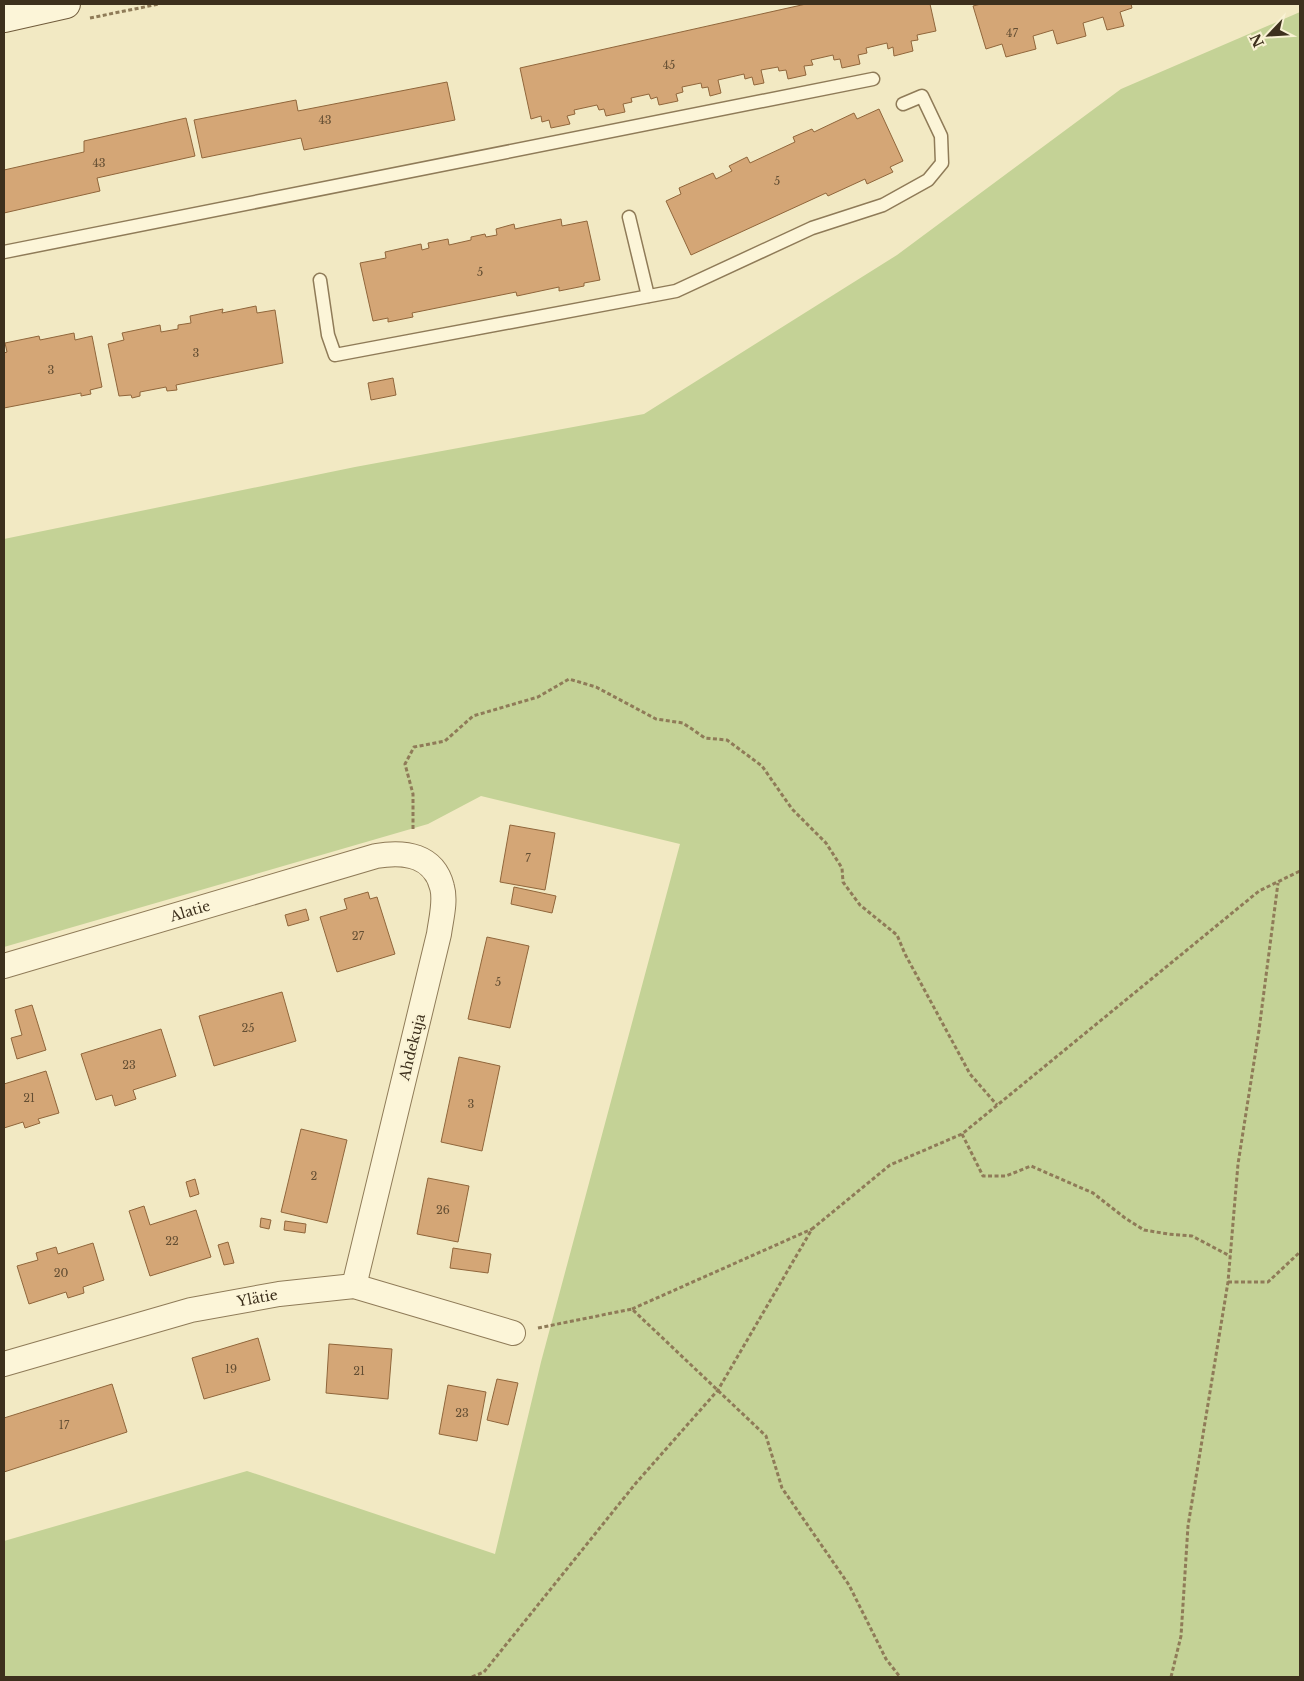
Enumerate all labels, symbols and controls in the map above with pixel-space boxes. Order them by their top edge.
north arrow [1244,10,1294,60]
house number: 47 [1006,26,1018,40]
text: N [1246,31,1268,50]
house number: 45 [663,58,675,72]
house number: 43 [318,113,332,127]
house number: 43 [92,156,106,170]
house number: 5 [774,174,780,188]
house number: 5 [477,265,483,279]
house number: 3 [193,346,200,360]
house number: 3 [48,363,55,377]
house number: 7 [525,851,531,865]
street label: Alatie [167,897,212,926]
house number: 27 [352,929,365,943]
house number: 5 [495,975,501,989]
street label: Ahdekuja [395,1012,429,1083]
house number: 25 [241,1021,255,1035]
house number: 23 [122,1058,136,1072]
house number: 21 [23,1091,35,1105]
house number: 3 [468,1097,475,1111]
house number: 2 [311,1169,318,1183]
house number: 26 [436,1203,450,1217]
house number: 22 [165,1234,179,1248]
house number: 20 [54,1266,68,1280]
street label: Ylätie [235,1285,279,1311]
house number: 19 [225,1362,237,1376]
house number: 21 [353,1364,365,1378]
house number: 23 [455,1406,469,1420]
house number: 17 [59,1418,70,1432]

